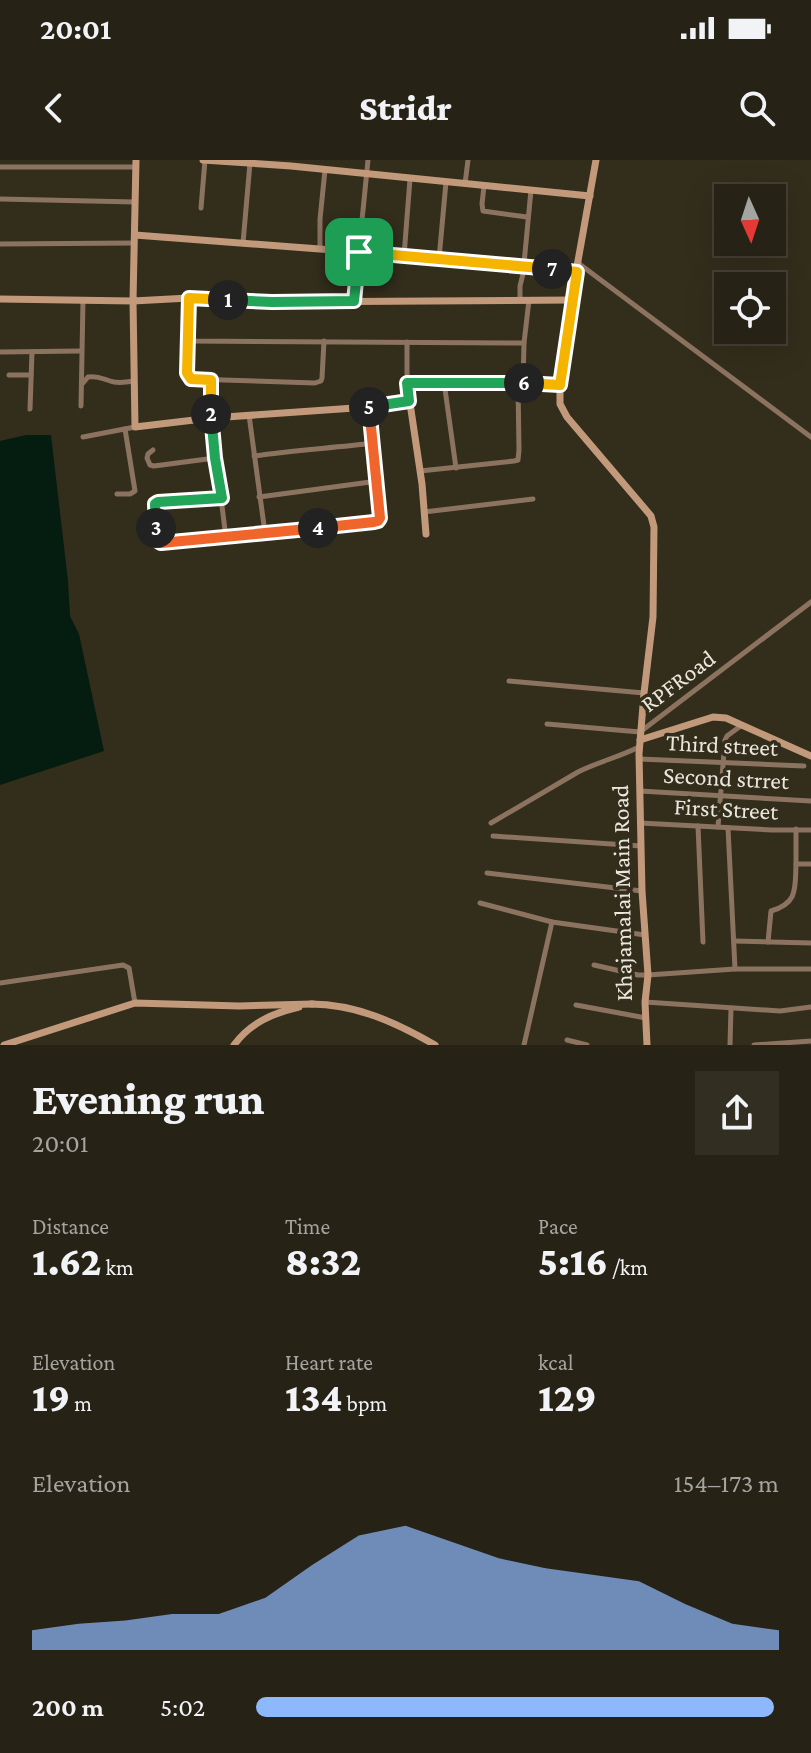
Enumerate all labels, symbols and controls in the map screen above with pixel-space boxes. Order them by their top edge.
text: 20:01 [40,12,111,45]
icon: back [32,86,76,130]
icon: search [735,86,779,130]
text: Stridr [359,88,452,128]
north arrow [714,184,786,256]
map controls [714,184,786,344]
pin [325,218,393,286]
icon: arrive [337,230,381,274]
pin: 7 [532,249,572,289]
text: 7 [547,256,557,281]
button: locate [714,272,786,344]
pin: 1 [208,280,248,320]
text: 1 [224,287,232,312]
pin: 6 [504,363,544,403]
text: 6 [518,370,530,395]
pin: 5 [349,387,389,427]
pin: 2 [191,394,231,434]
text: 5 [364,394,374,419]
text: 2 [205,401,217,426]
pin: 3 [136,508,176,548]
pin: 4 [298,508,338,548]
text: 3 [151,515,161,540]
text: 4 [312,515,324,540]
street label: RPFRoad [635,644,720,717]
street label: Third street [665,728,780,761]
street label: Second strret [662,761,791,794]
street label: Khajamalai Main Road [606,784,637,1002]
street label: First Street [673,792,780,825]
button: share [695,1071,779,1155]
text: Evening run [32,1075,264,1123]
text: 20:01 [32,1129,88,1158]
text: Distance [32,1214,109,1239]
text: Time [285,1214,330,1239]
text: Pace [538,1214,578,1239]
text: 1.62 [32,1239,101,1284]
text: 8:32 [285,1239,361,1284]
text: 5:16 [538,1239,608,1284]
text: km [101,1255,134,1280]
text: /km [608,1255,648,1280]
text: Elevation [32,1350,115,1375]
text: Heart rate [285,1350,373,1375]
text: kcal [538,1350,573,1375]
text: 19 [32,1375,70,1420]
text: 134 [285,1375,342,1420]
text: 129 [538,1375,597,1420]
text: m [70,1391,92,1416]
text: bpm [342,1391,387,1416]
text: Elevation [32,1469,130,1498]
text: 154–173 m [674,1469,779,1498]
text: 200 m [32,1693,104,1722]
text: 5:02 [160,1693,205,1722]

